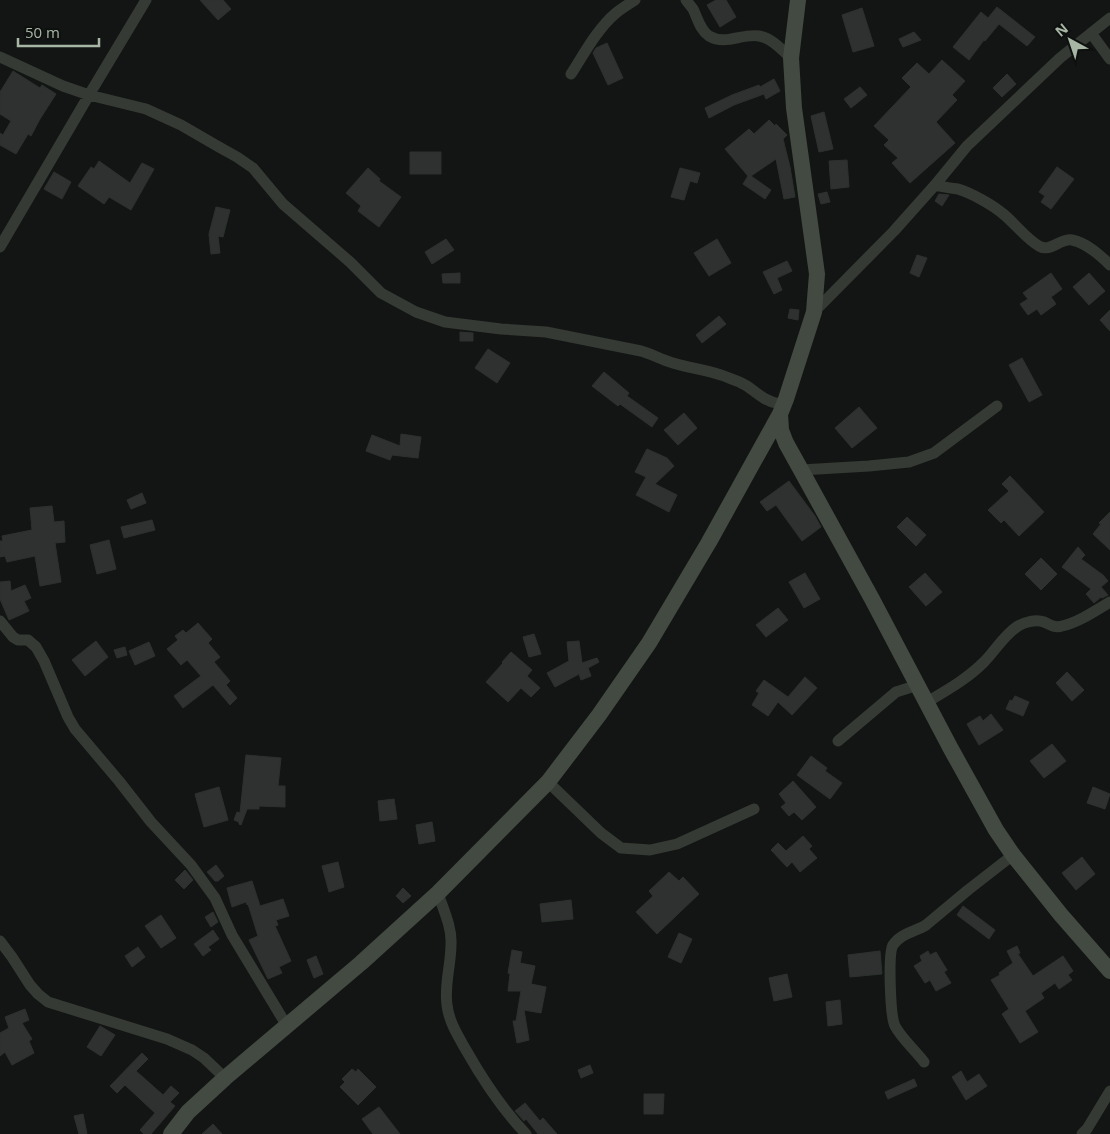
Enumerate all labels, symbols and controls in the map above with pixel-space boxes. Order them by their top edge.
scale bar [18,15,99,47]
north arrow [1045,15,1095,65]
text: N [1051,19,1072,41]
text: 50 m [25,22,60,42]

